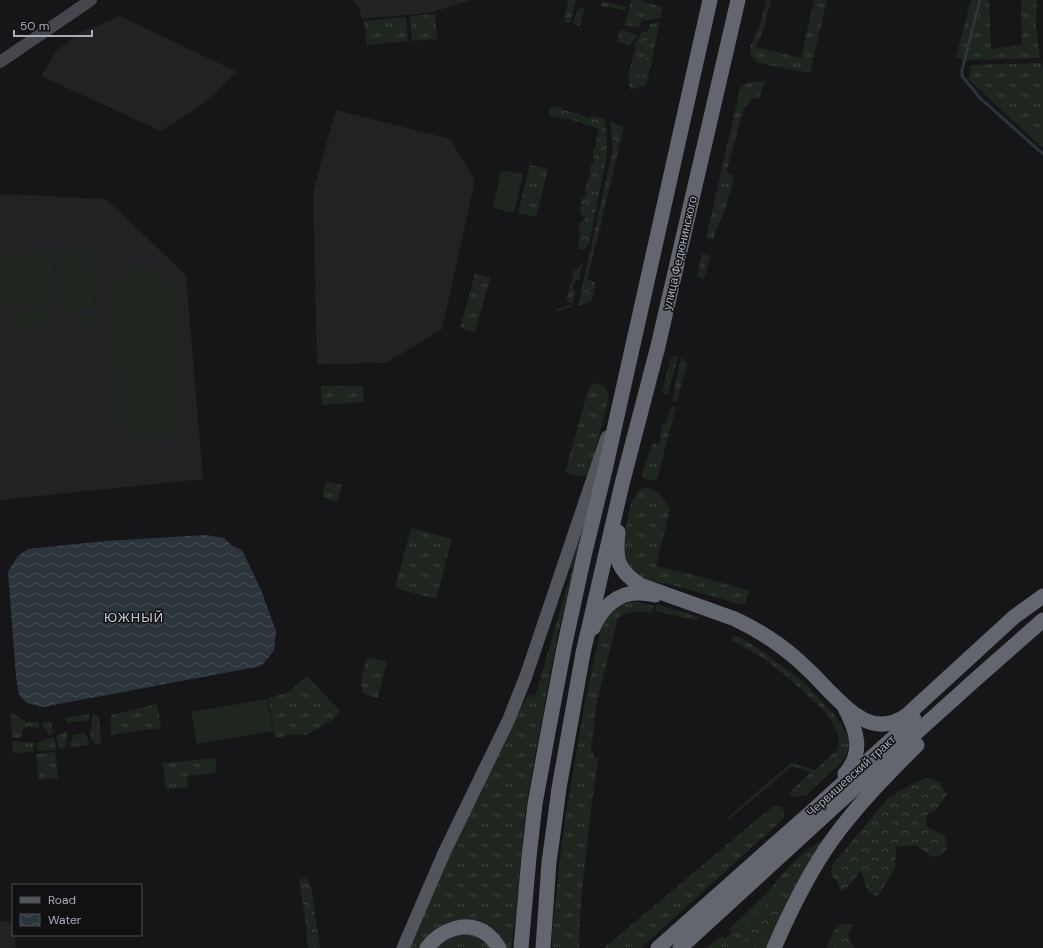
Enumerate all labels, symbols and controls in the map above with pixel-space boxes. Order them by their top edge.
scale bar [14,12,92,38]
text: 50 m [20,18,49,34]
street label: улица Федюнинского [659,194,701,312]
district label: ЮЖНЫЙ [104,609,164,626]
street label: Червишевский тракт [803,731,899,820]
legend [12,884,142,936]
text: Road [48,892,76,908]
text: Water [48,912,82,928]

